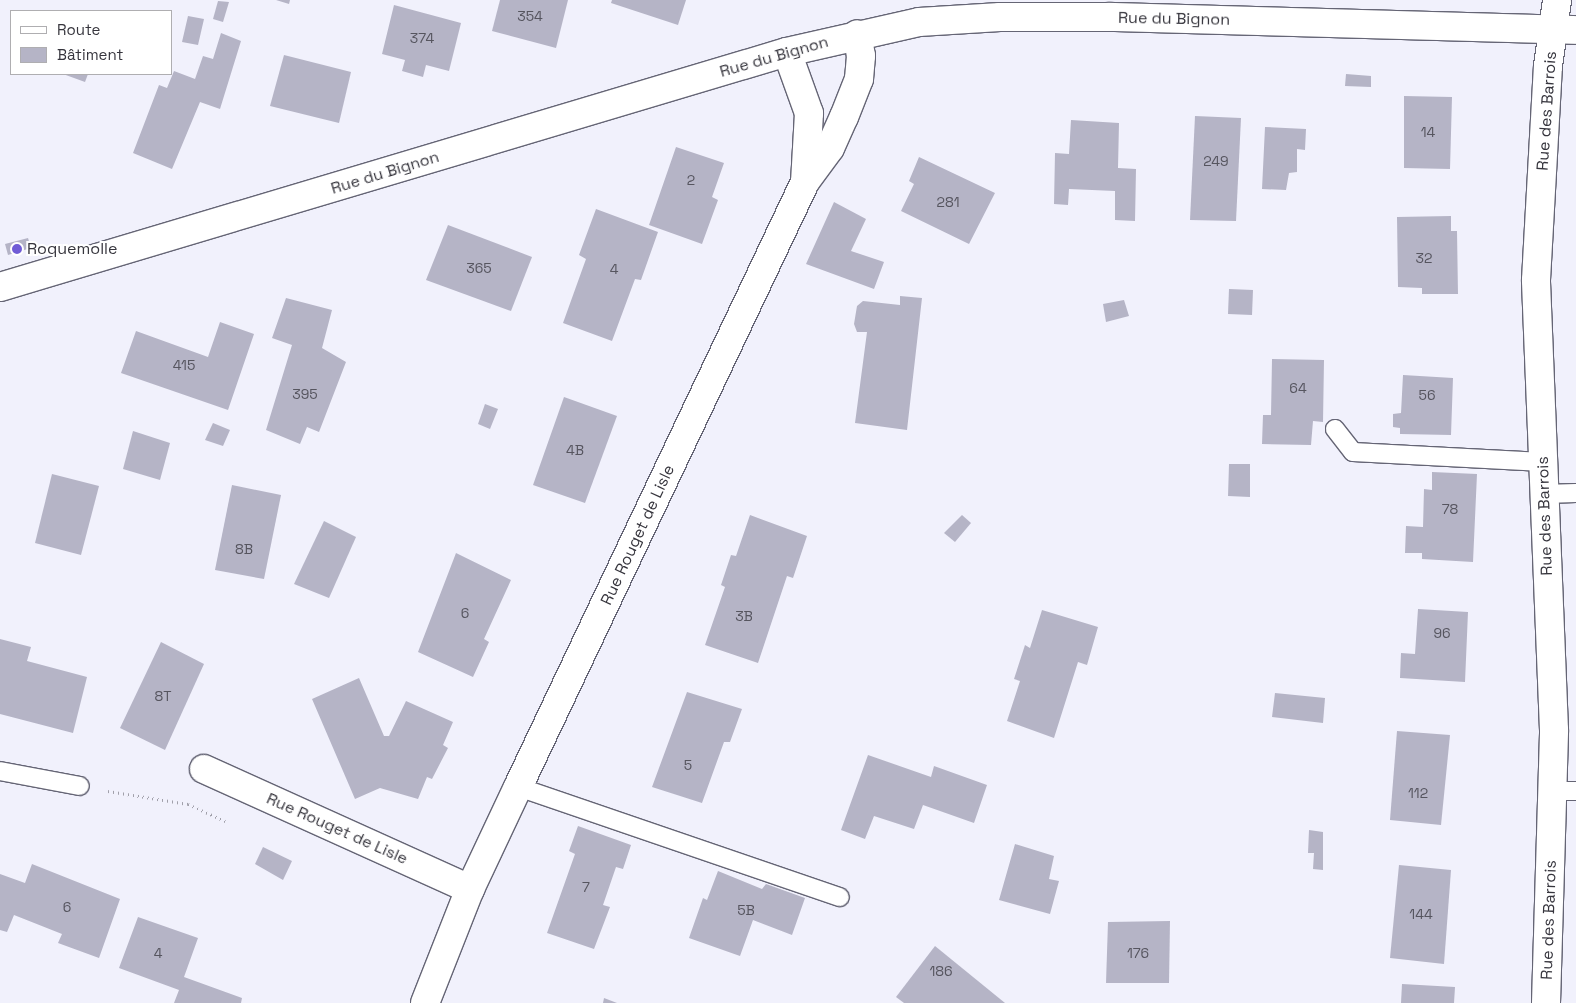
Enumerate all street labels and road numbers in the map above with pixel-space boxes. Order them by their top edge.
street label: Rue du Bignon [1118,8,1230,30]
street label: Rue du Bignon [718,32,830,82]
street label: Rue des Barrois [1533,51,1561,171]
street label: Rue du Bignon [329,147,441,199]
street label: Rue des Barrois [1533,456,1557,576]
street label: Rue Rouget de Lisle [597,462,679,608]
street label: Rue Rouget de Lisle [263,789,411,869]
street label: Rue des Barrois [1537,860,1561,980]

